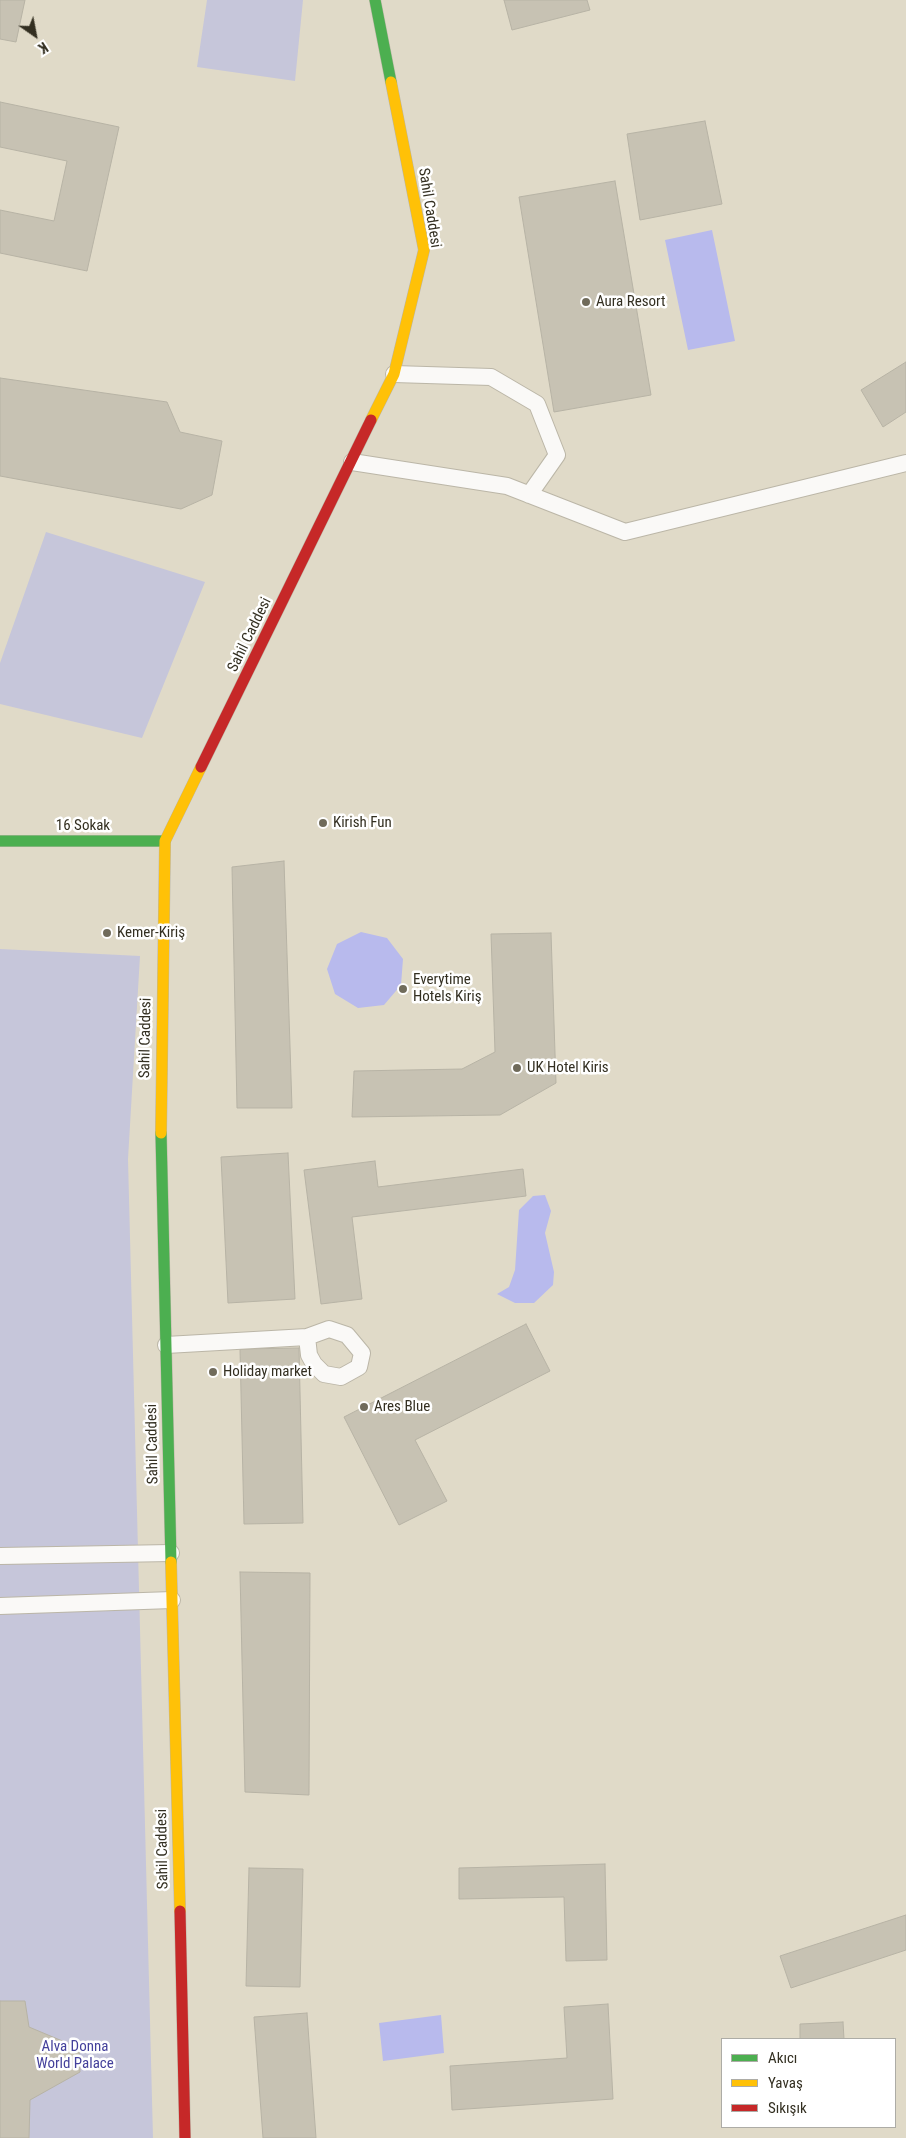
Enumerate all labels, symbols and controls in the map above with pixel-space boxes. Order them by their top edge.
north arrow [10,10,60,60]
text: K [36,39,51,56]
street label: Sahil Caddesi [414,167,444,249]
place label: Aura Resort [596,293,665,311]
marker: Aura Resort [580,296,592,308]
street label: Sahil Caddesi [224,595,276,675]
place label: Kirish Fun [333,814,392,832]
street label: 16 Sokak [56,817,110,835]
marker: Kirish Fun [317,817,329,829]
place label: Kemer-Kiriş [117,924,185,942]
marker: Kemer-Kiriş [101,927,113,939]
place label: Everytime Hotels Kiriş [413,971,482,1006]
marker: Everytime Hotels Kiriş [397,983,409,995]
street label: Sahil Caddesi [136,998,156,1078]
place label: UK Hotel Kiris [527,1059,609,1077]
marker: UK Hotel Kiris [511,1062,523,1074]
place label: Holiday market [223,1363,312,1381]
marker: Holiday market [207,1366,219,1378]
place label: Ares Blue [374,1398,430,1416]
marker: Ares Blue [358,1401,370,1413]
street label: Sahil Caddesi [143,1404,163,1484]
street label: Sahil Caddesi [153,1809,173,1889]
park label: Alva Donna World Palace [36,2038,114,2073]
legend [721,2038,896,2128]
text: Akıcı [768,2049,797,2067]
text: Yavaş [768,2074,803,2092]
text: Sıkışık [768,2099,807,2117]

